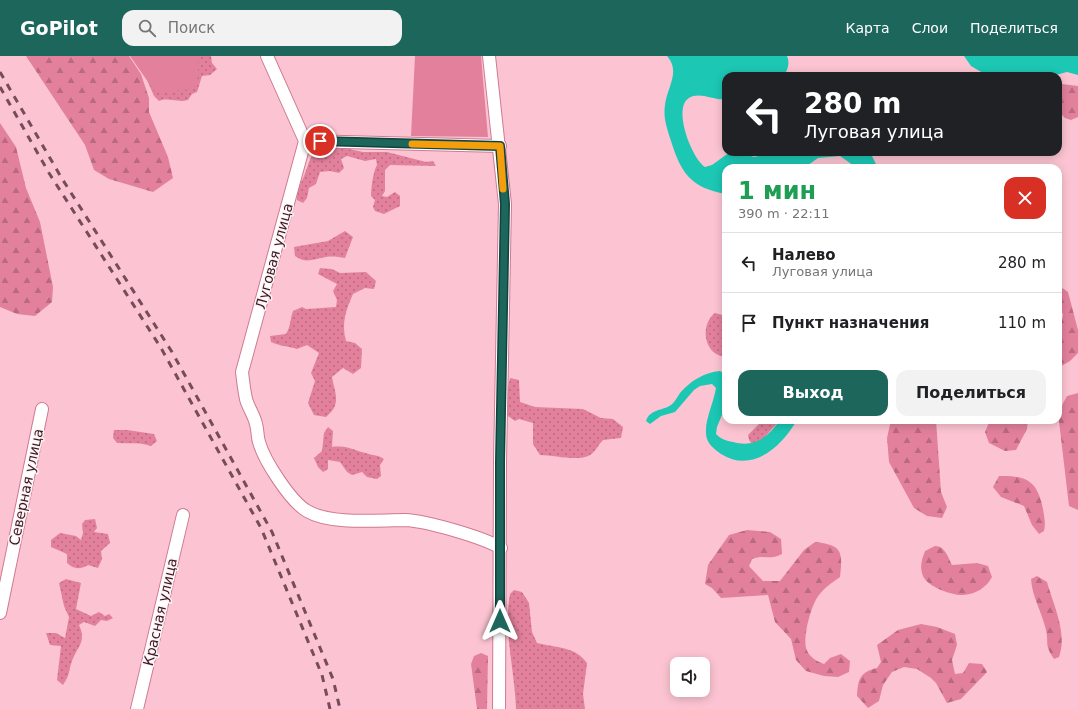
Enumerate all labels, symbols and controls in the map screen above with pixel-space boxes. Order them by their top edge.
search box [122,10,402,46]
text: GoPilot [20,17,98,39]
icon: search [136,17,158,39]
text: Поиск [168,19,215,37]
text: Карта [846,20,890,36]
text: Слои [912,20,948,36]
text: Поделиться [970,20,1058,36]
text: 280 m [804,87,901,120]
icon: left [738,88,790,140]
text: Луговая улица [804,121,944,142]
pin [303,124,337,158]
icon: arrive [309,130,331,152]
text: 1 мин [738,177,816,205]
button: close [1004,177,1046,219]
street label: Луговая улица [252,201,296,311]
text: 390 m · 22:11 [738,206,829,221]
text: Налево [772,246,836,264]
icon: left [738,252,760,274]
text: 280 m [998,254,1046,272]
text: Луговая улица [772,264,873,279]
icon: arrive [738,312,760,334]
text: Пункт назначения [772,314,929,332]
text: 110 m [998,314,1046,332]
button: Выход [738,370,888,416]
button: Поделиться [896,370,1046,416]
street label: Северная улица [6,427,46,547]
street label: Красная улица [140,557,180,667]
position arrow [479,600,521,642]
map controls [670,657,710,697]
button: sound [670,657,710,697]

